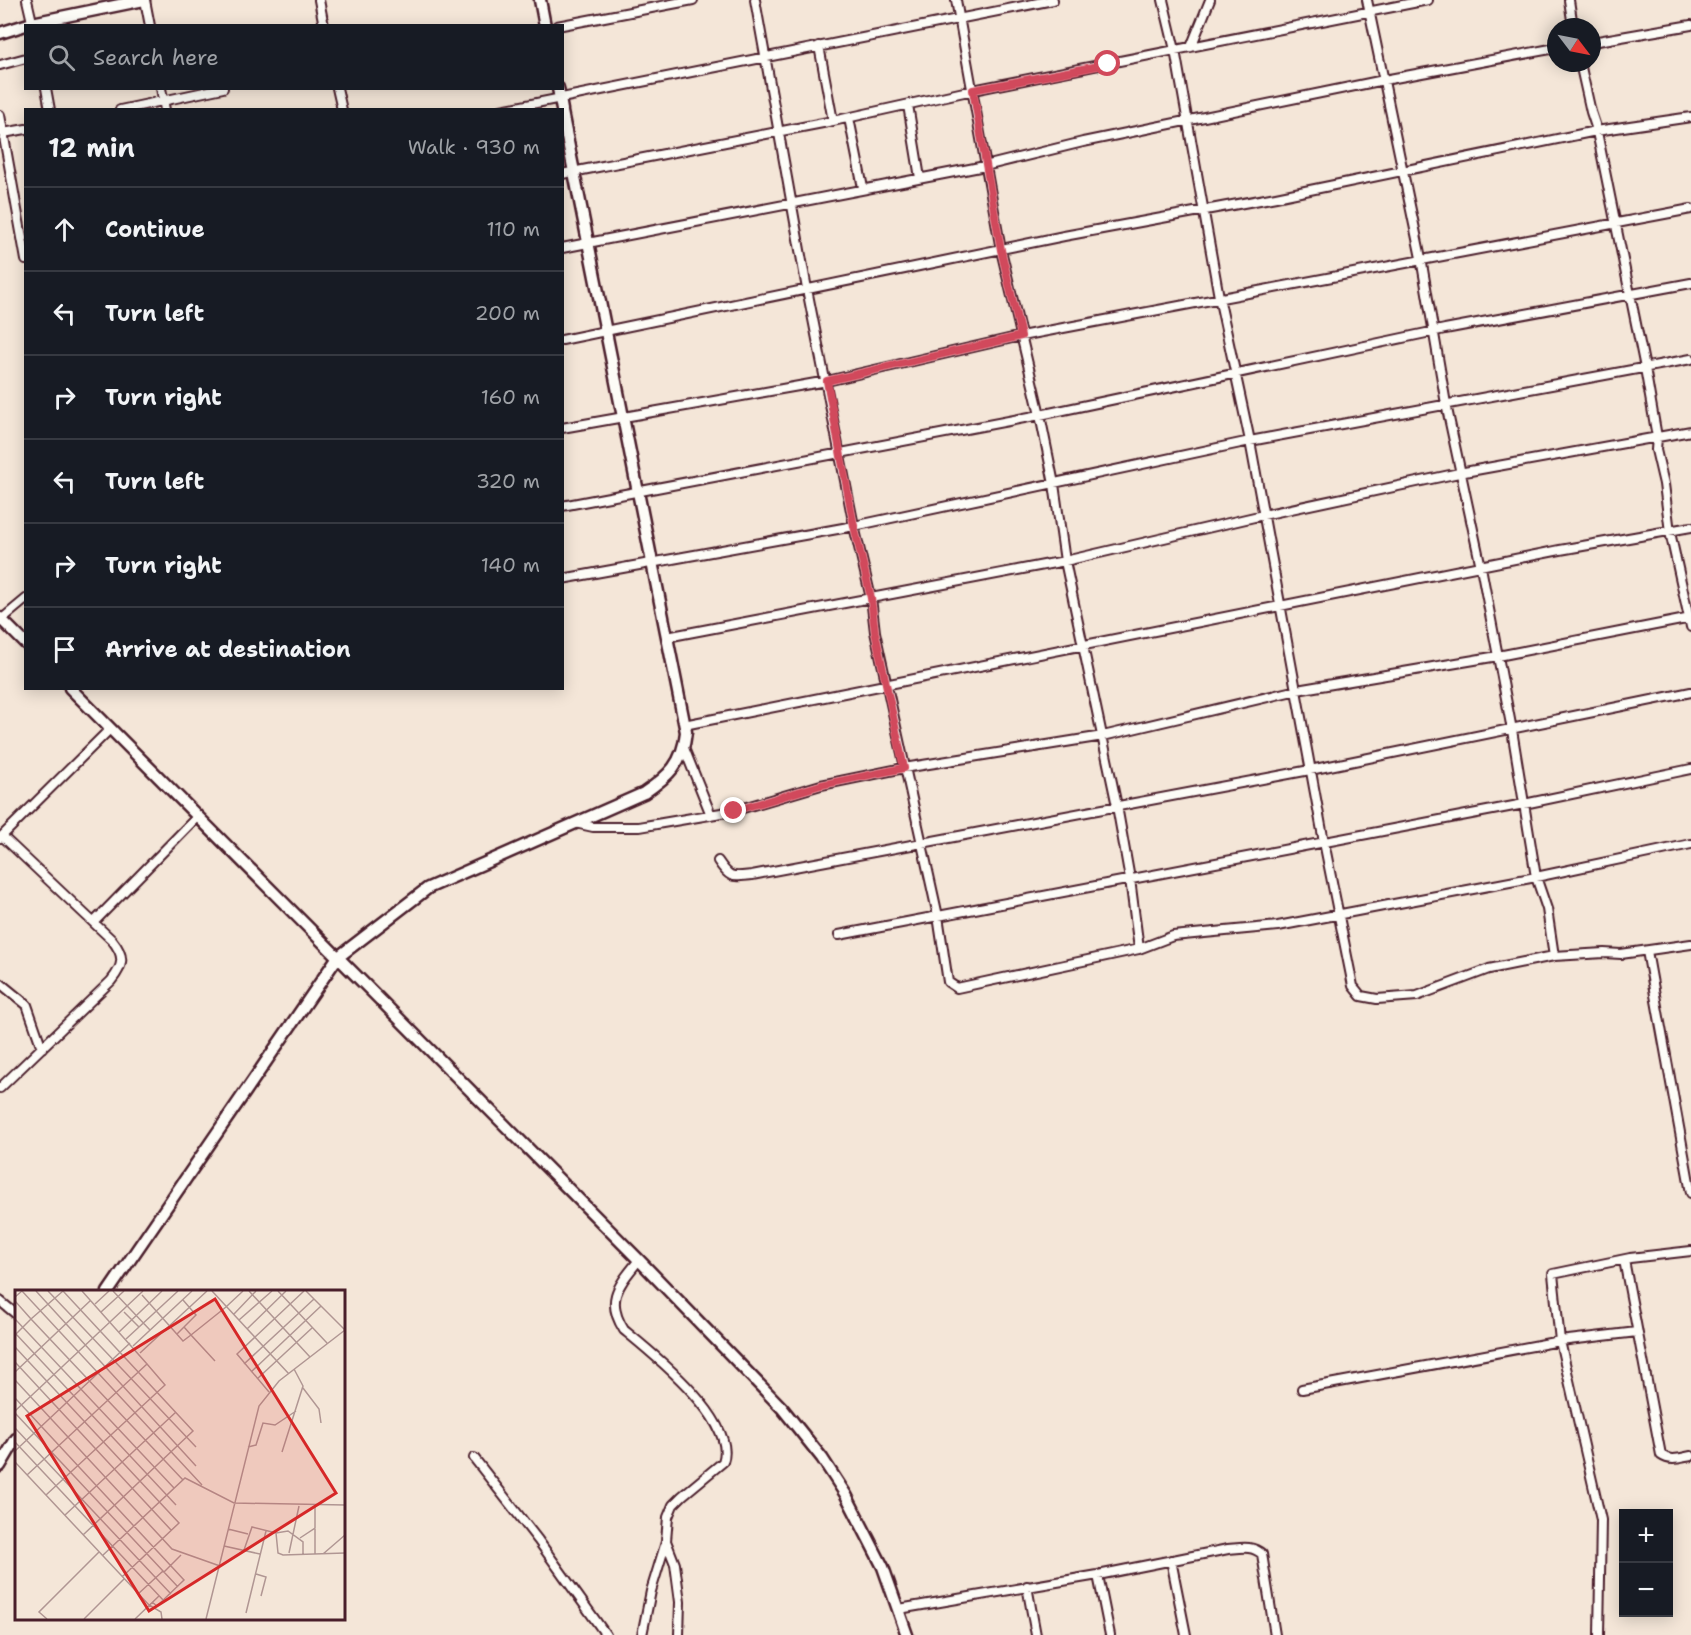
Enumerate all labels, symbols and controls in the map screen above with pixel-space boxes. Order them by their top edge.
north arrow [1547,18,1601,72]
search box [24,24,564,90]
icon: search [45,41,78,74]
text: Search here [93,43,219,72]
route start [1094,50,1120,76]
text: 12 min [48,130,135,165]
text: Walk · 930 m [408,134,540,160]
icon: ahead [48,213,81,246]
text: Continue [105,215,205,244]
text: 110 m [486,216,540,242]
icon: left [48,297,81,330]
text: Turn left [105,299,204,328]
text: 200 m [475,300,540,326]
icon: right [48,381,81,414]
text: Turn right [105,383,222,412]
text: 160 m [481,384,540,410]
icon: left [48,465,81,498]
text: Turn left [105,467,204,496]
text: 320 m [476,468,540,494]
icon: right [48,549,81,582]
text: Turn right [105,551,222,580]
text: 140 m [481,552,540,578]
icon: arrive [48,633,81,666]
text: Arrive at destination [105,635,351,664]
route end [720,797,746,823]
inset map [15,1290,345,1620]
map controls [1619,1509,1673,1617]
button: + [1619,1509,1673,1563]
button: − [1619,1563,1673,1617]

